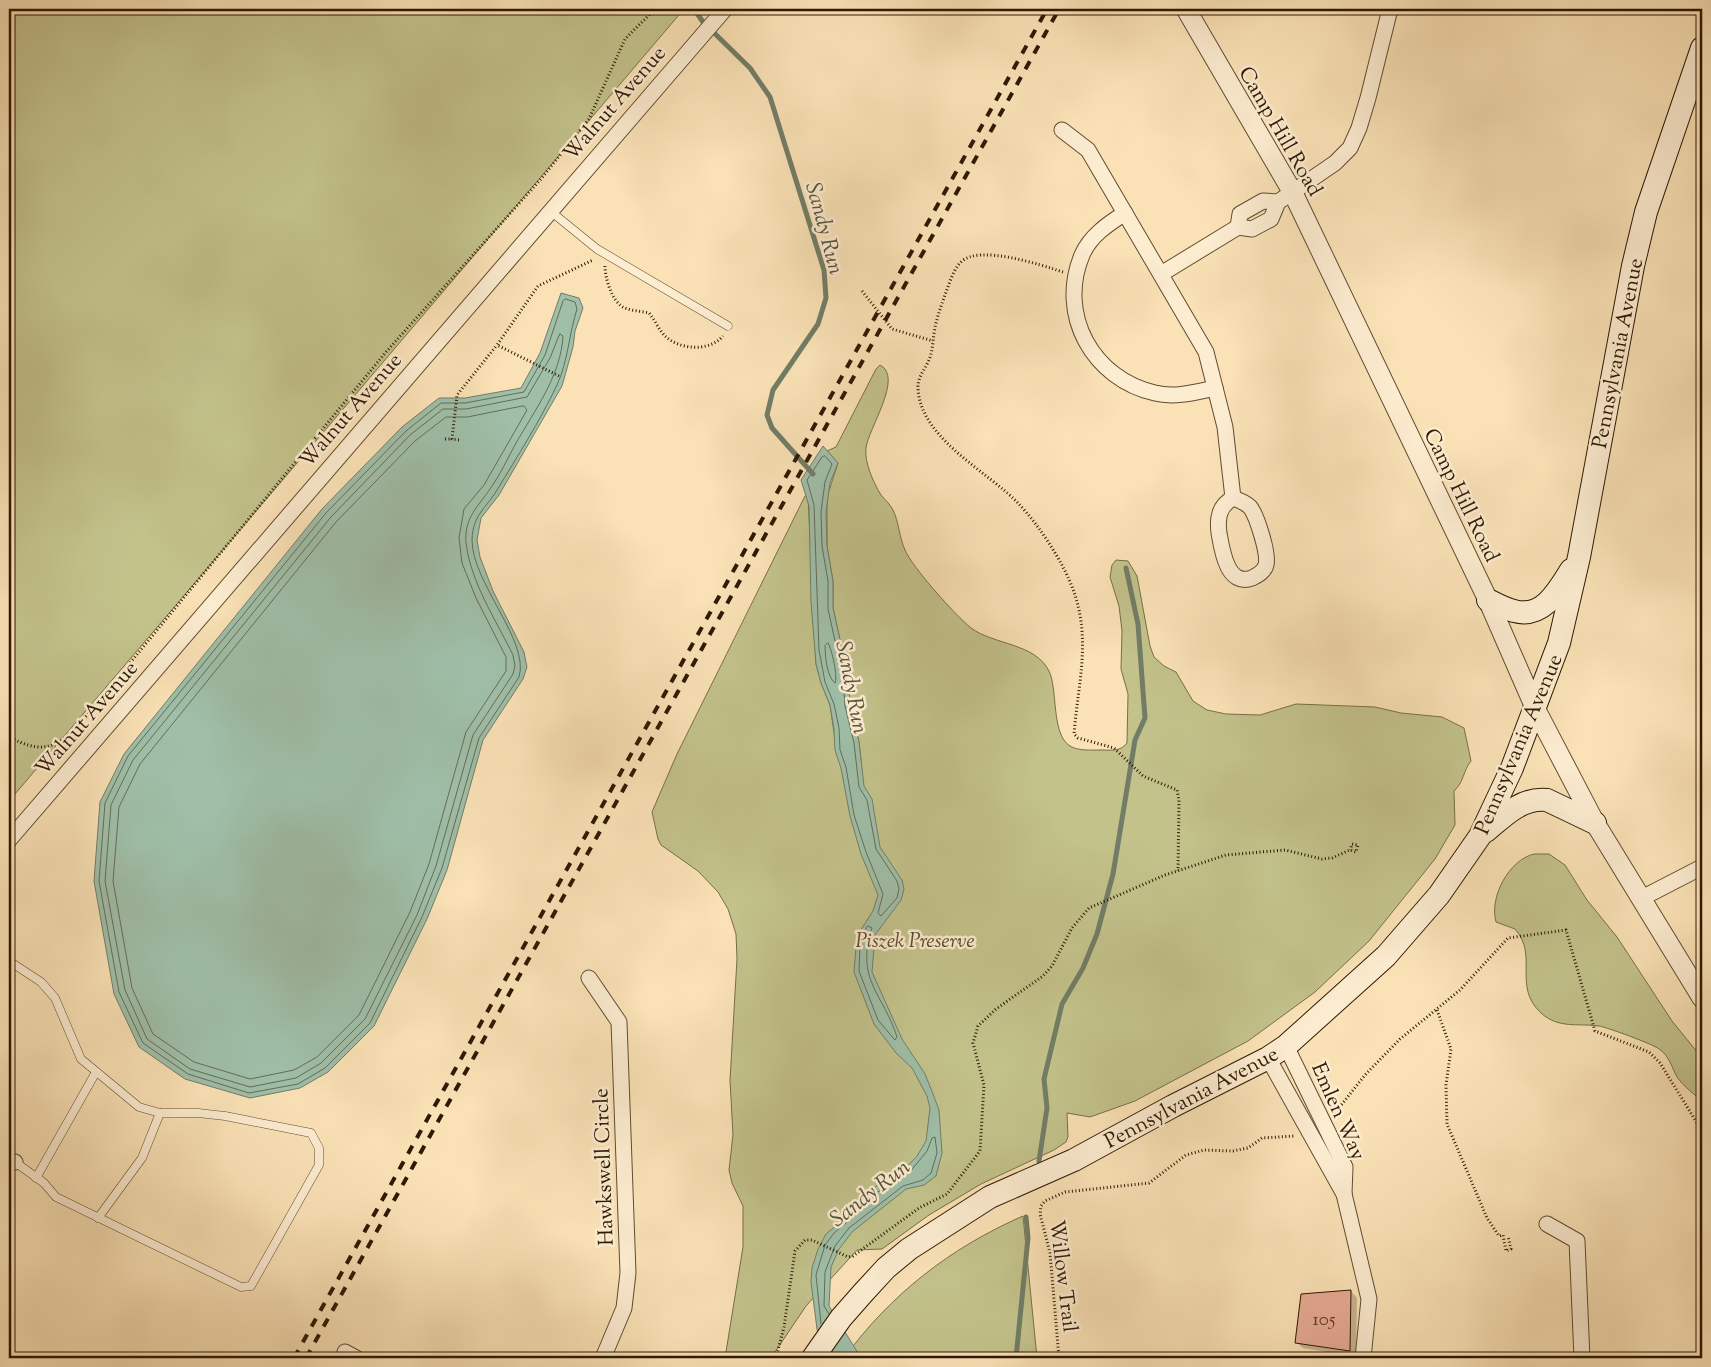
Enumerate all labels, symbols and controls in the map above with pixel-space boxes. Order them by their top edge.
street label: Walnut Avenue [557,40,674,168]
street label: Camp Hill Road [1230,61,1329,203]
water label: Sandy Run [795,179,851,279]
street label: Pennsylvania Avenue [1586,256,1652,451]
street label: Walnut Avenue [293,347,410,475]
street label: Camp Hill Road [1415,424,1506,568]
water label: Sandy Run [825,638,875,737]
street label: Pennsylvania Avenue [1468,650,1571,840]
street label: Walnut Avenue [29,655,146,783]
park label: Piszek Preserve [855,927,975,957]
street label: Pennsylvania Avenue [1100,1040,1284,1157]
street label: Emlen Way [1302,1058,1372,1166]
street label: Hawkswell Circle [587,1088,623,1246]
water label: Sandy Run [824,1152,918,1236]
street label: Willow Trail [1040,1218,1084,1334]
house number: 105 [1313,1307,1336,1334]

